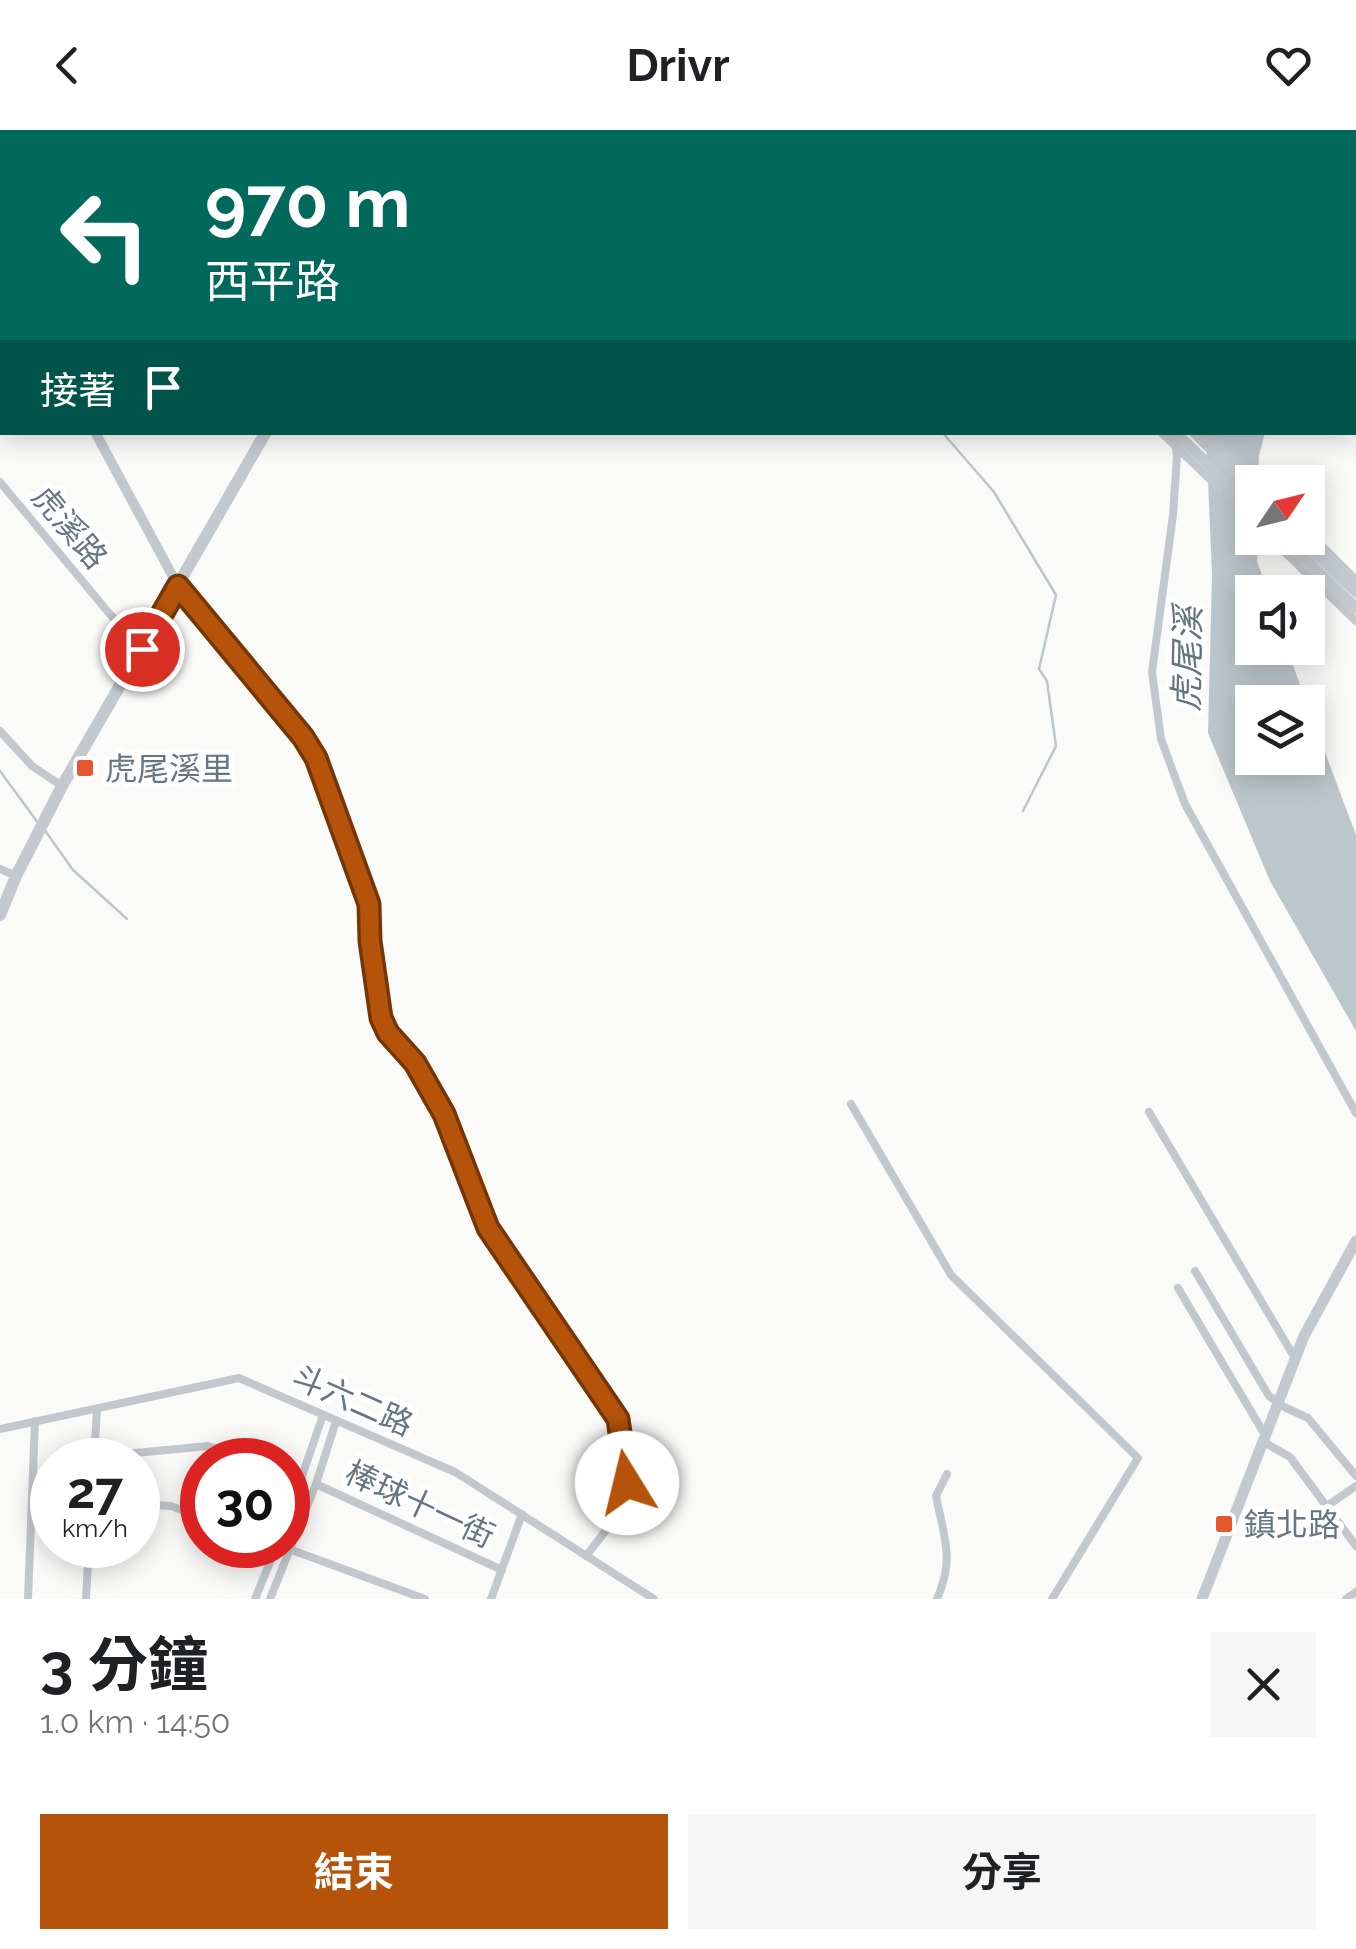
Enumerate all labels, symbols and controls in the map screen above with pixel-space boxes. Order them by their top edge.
icon: back [40,38,95,93]
icon: heart [1261,38,1316,93]
text: Drivr [626,39,730,92]
text: 970 m [205,161,410,243]
icon: left [40,170,170,300]
text: 西平路 [205,255,340,308]
icon: arrive [136,360,191,415]
text: 接著 [40,368,116,413]
north arrow [1235,465,1325,555]
map controls [1235,465,1325,775]
street label: 虎溪路 [25,478,115,576]
button: sound [1235,575,1325,665]
water label: 虎尾溪 [1166,601,1209,712]
pin [100,607,185,692]
icon: arrive [115,622,170,677]
button: layers [1235,685,1325,775]
place label: 虎尾溪里 [105,750,233,787]
marker: 虎尾溪里 [74,757,96,779]
street label: 斗六二路 [287,1357,419,1443]
position arrow [575,1431,679,1535]
speed limit sign: 30 [180,1438,310,1568]
street label: 棒球十一街 [340,1453,500,1555]
text: 27 [67,1461,123,1520]
place label: 鎮北路 [1244,1506,1340,1543]
text: km/h [62,1513,128,1543]
marker: 鎮北路 [1213,1513,1235,1535]
text: 3 分鐘 [40,1630,208,1700]
button: close [1211,1632,1316,1737]
text: 1.0 km · 14:50 [40,1703,230,1740]
button: 結束 [40,1814,668,1929]
button: 分享 [688,1814,1316,1929]

